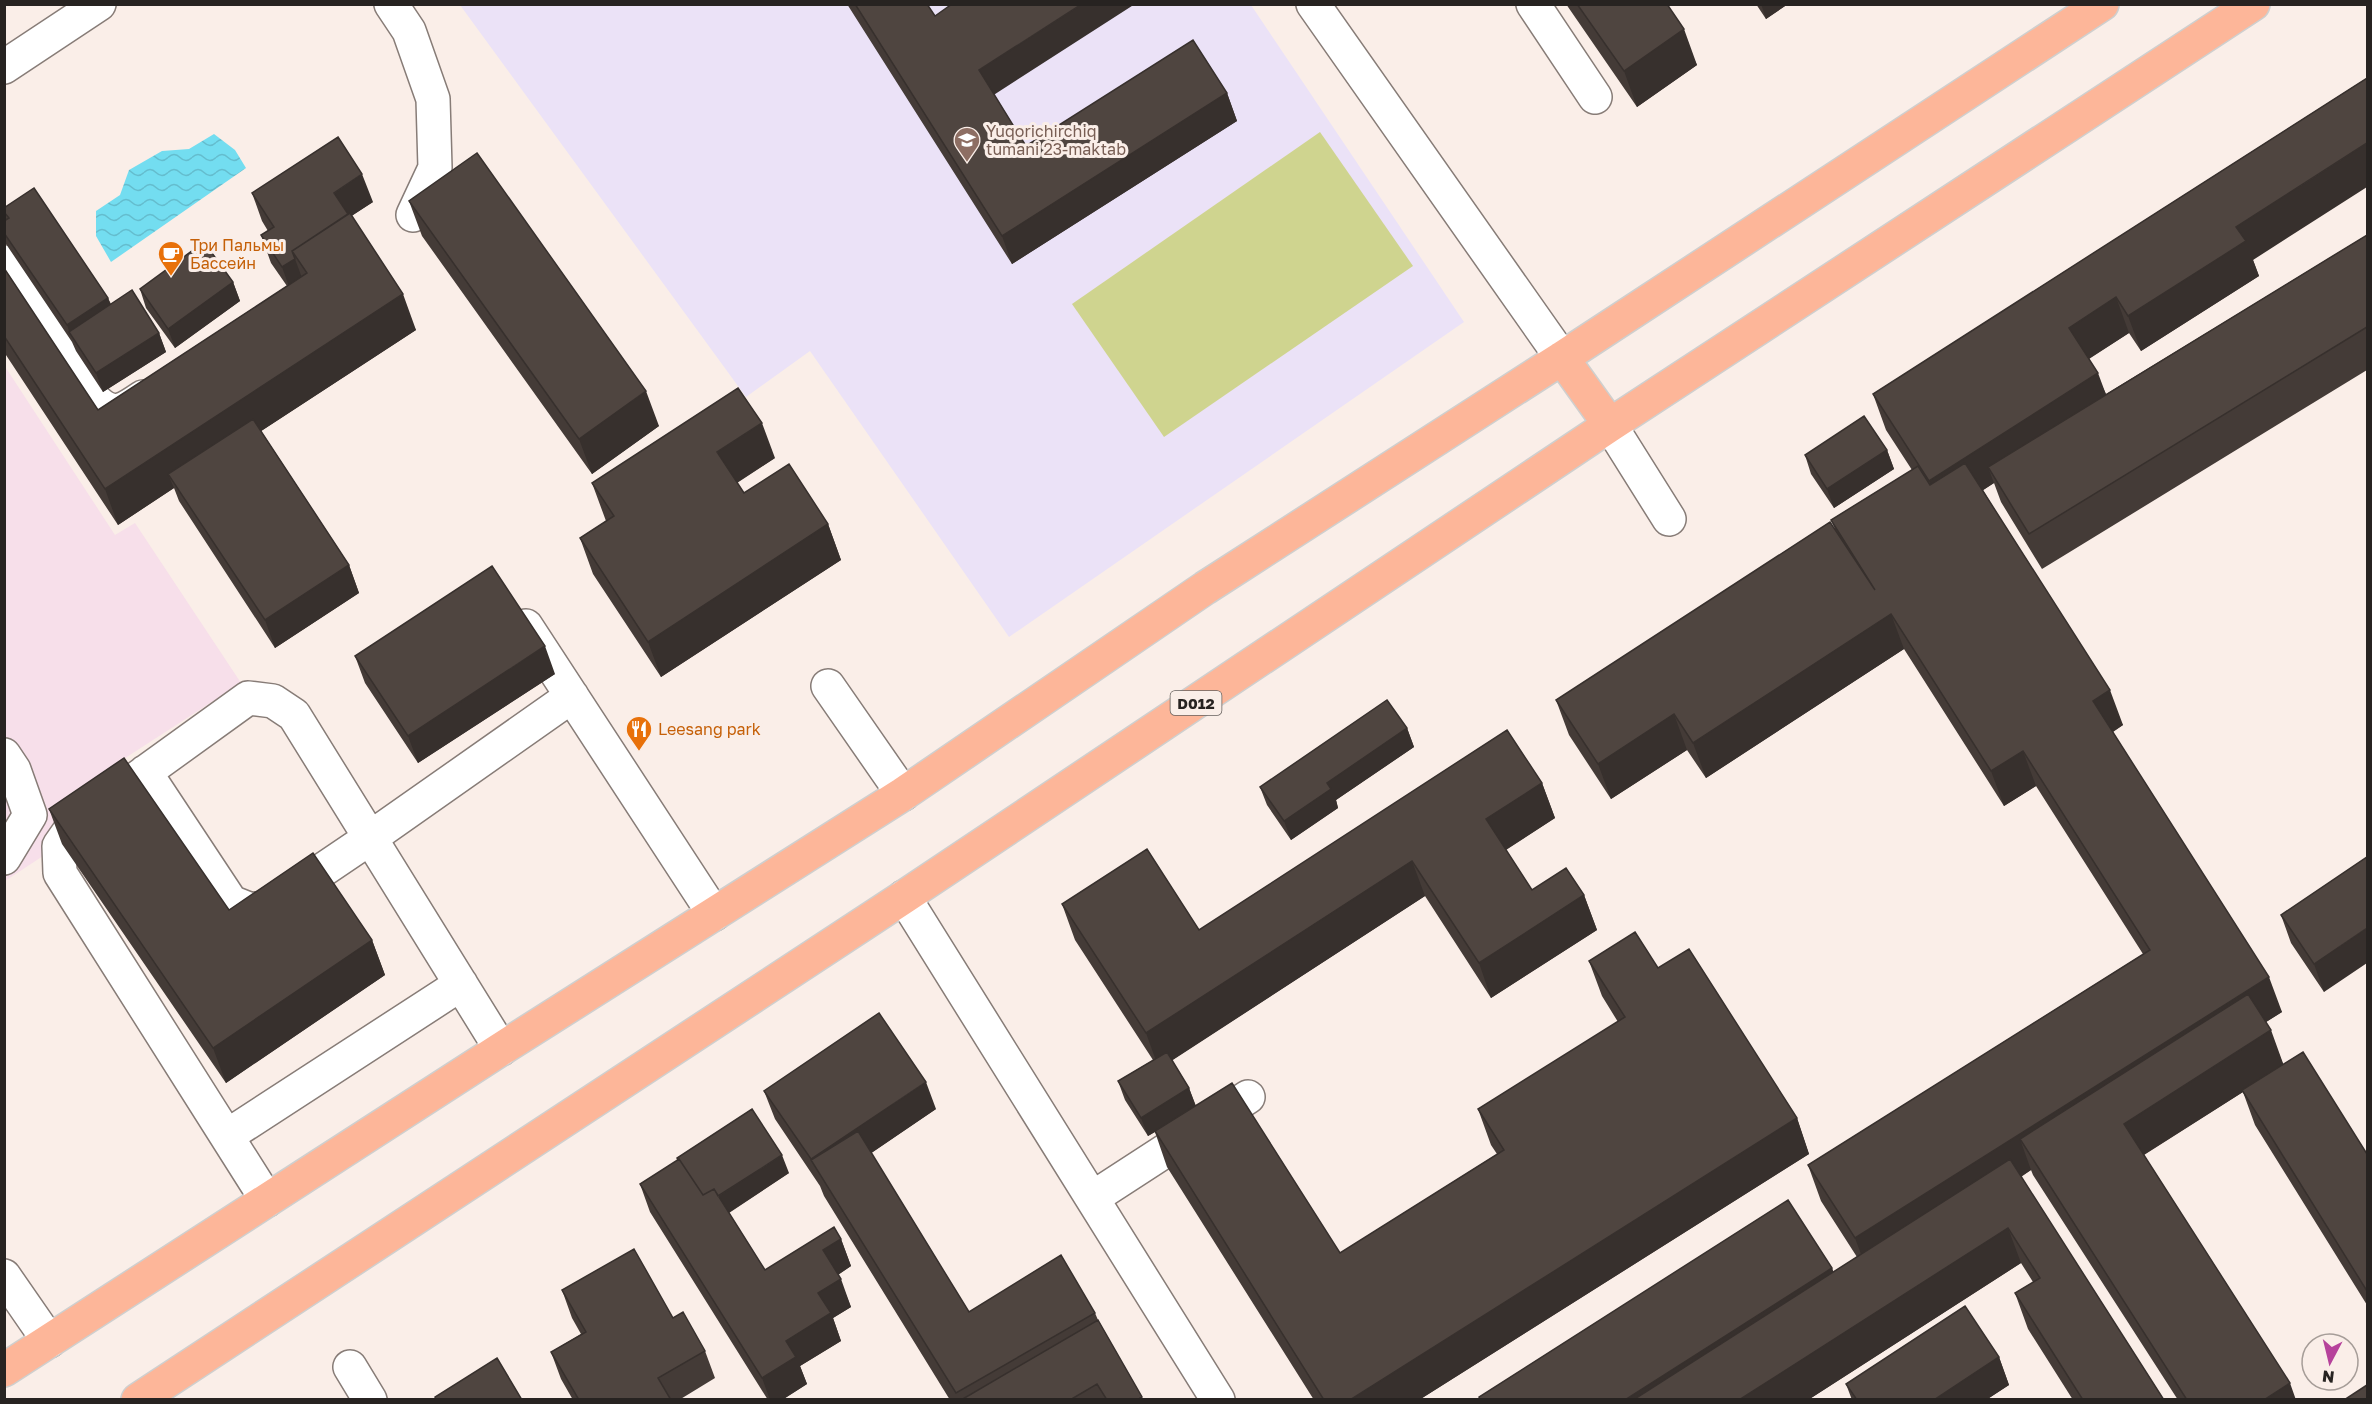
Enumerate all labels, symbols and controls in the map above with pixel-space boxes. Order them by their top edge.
place label: Yuqorichirchiq tumani 23-maktab [986,121,1126,159]
school or university icon: Yuqorichirchiq tumani 23-maktab [952,125,982,163]
place label: Три Пальмы Бассейн [190,235,284,273]
cafe icon: Три Пальмы Бассейн [156,239,186,277]
road number: D012 [1170,691,1222,715]
restaurant icon: Leesang park [624,714,654,752]
place label: Leesang park [658,719,761,739]
north arrow [2300,1332,2360,1392]
text: N [2321,1366,2335,1388]

